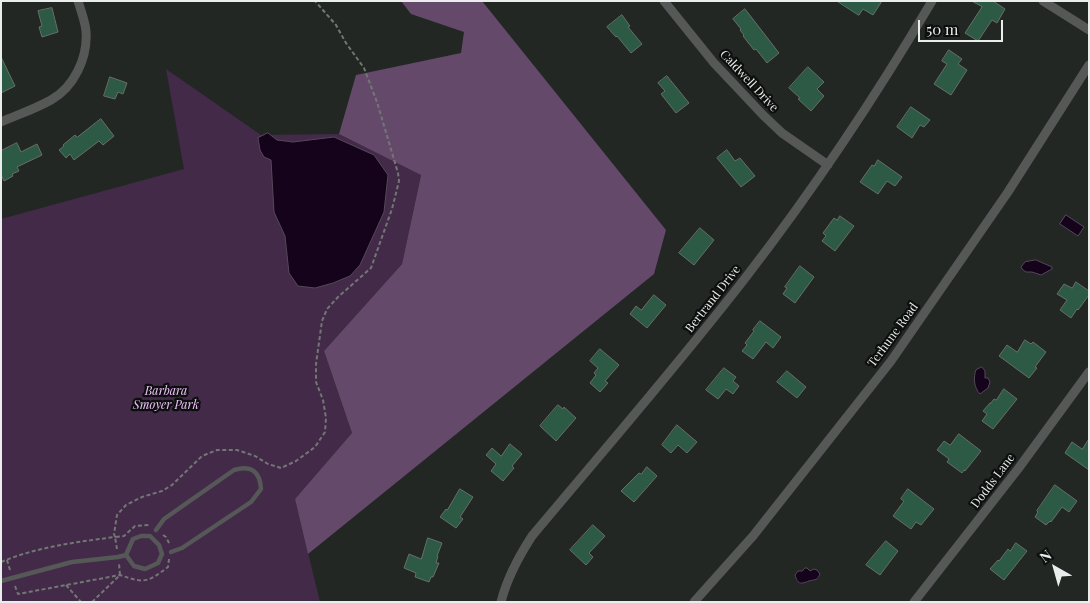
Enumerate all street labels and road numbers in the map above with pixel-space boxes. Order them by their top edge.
street label: Caldwell Drive [717,47,781,115]
street label: Bertrand Drive [682,263,744,335]
street label: Terhune Road [865,300,921,370]
street label: Dodds Lane [968,451,1018,511]

